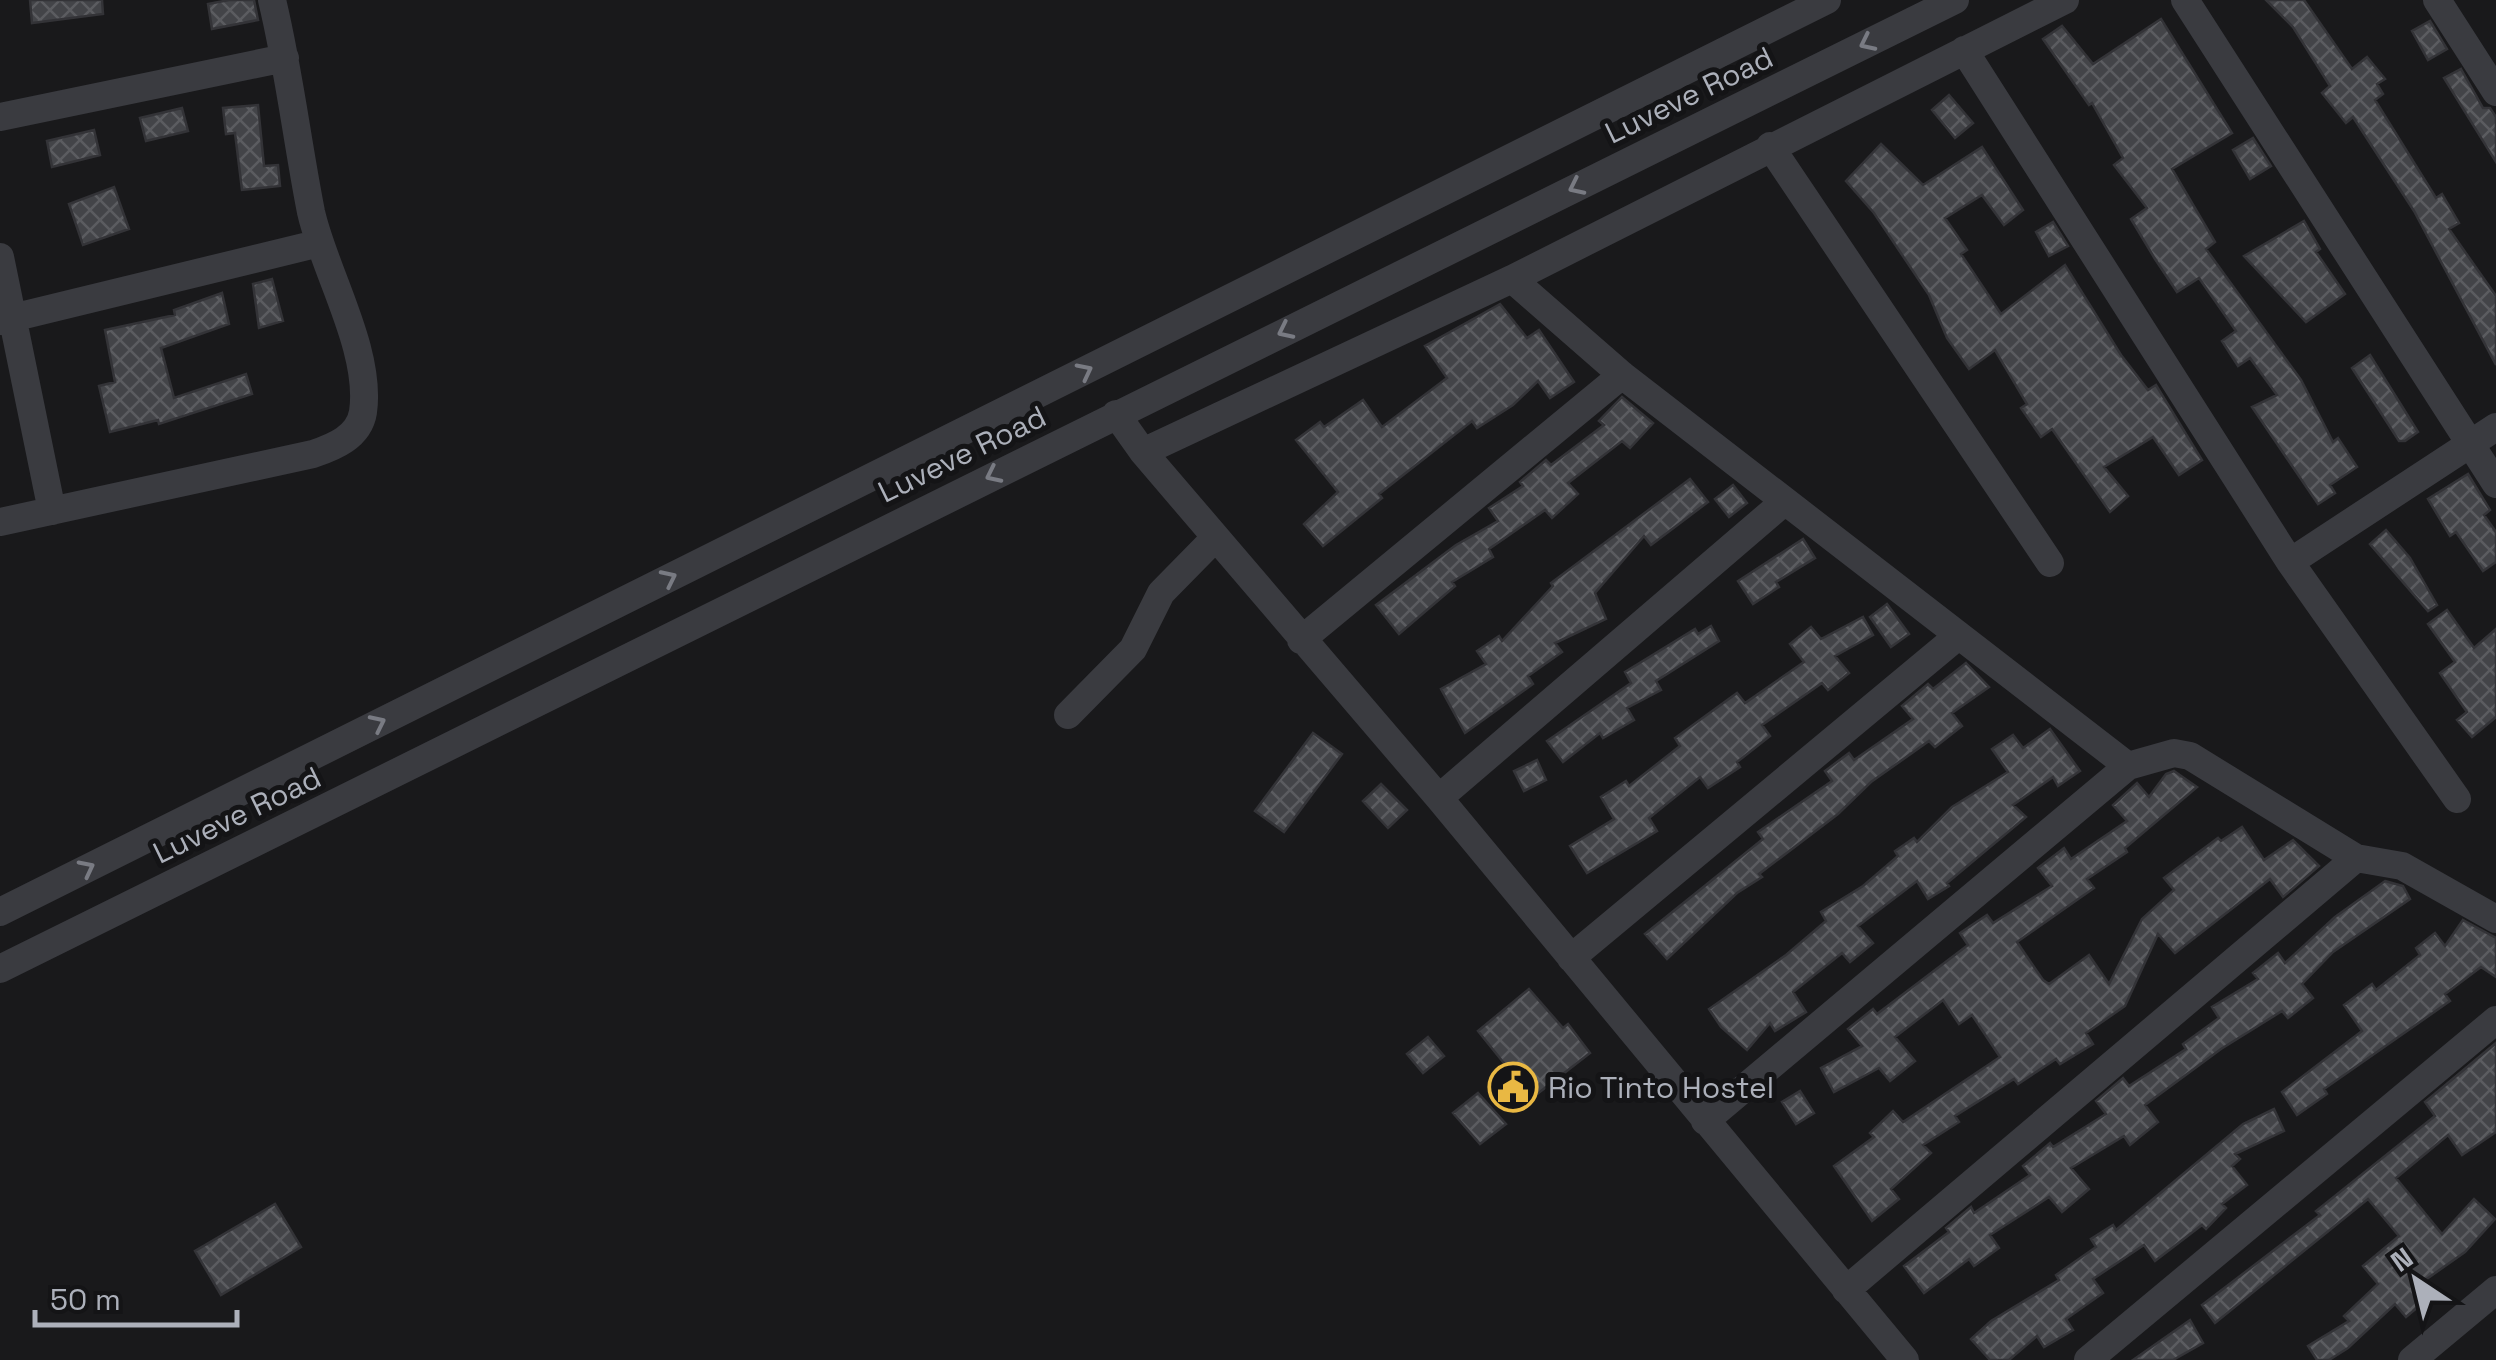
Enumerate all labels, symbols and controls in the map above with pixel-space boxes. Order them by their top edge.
one-way arrow [1860,31,1878,50]
street label: Luveve Road [1599,38,1779,152]
one-way arrow [1568,175,1586,195]
one-way arrow [1277,319,1295,338]
one-way arrow [1075,364,1093,383]
street label: Luveve Road [872,397,1052,511]
one-way arrow [986,463,1004,482]
one-way arrow [659,570,677,590]
one-way arrow [368,715,386,735]
street label: Luveve Road [147,758,327,872]
one-way arrow [77,860,95,880]
public building icon: Rio Tinto Hostel [1487,1061,1539,1113]
place label: Rio Tinto Hostel [1548,1068,1774,1107]
north arrow [2366,1230,2466,1330]
text: N [2384,1239,2420,1280]
scale bar [35,1265,238,1327]
text: 50 m [50,1280,121,1319]

